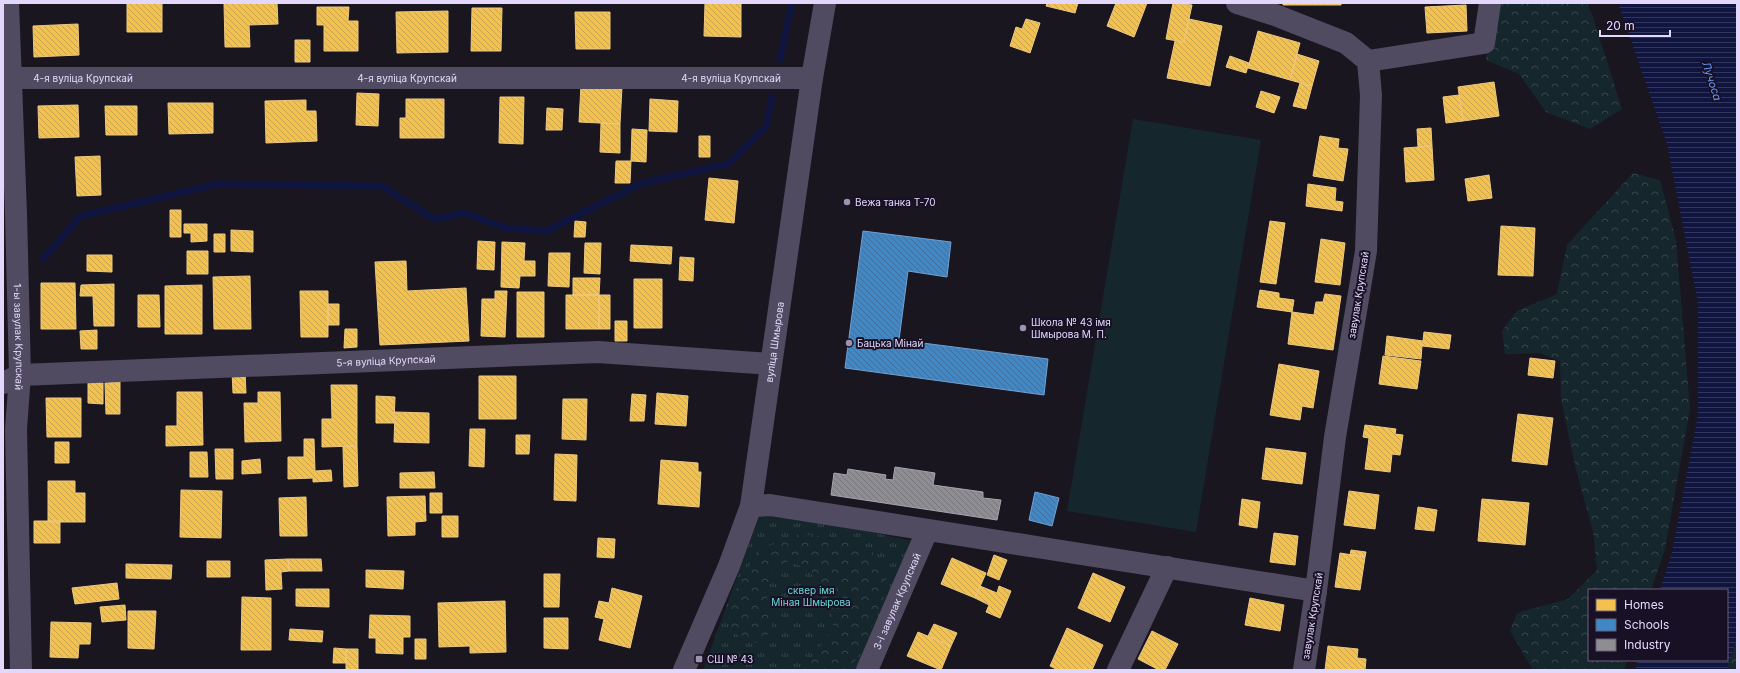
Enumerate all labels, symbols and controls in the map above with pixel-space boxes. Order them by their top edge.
scale bar [1600,12,1670,38]
text: 20 m [1606,18,1635,33]
water label: Лучоса [1699,60,1725,103]
street label: 4-я вуліца Крупскай [33,72,133,84]
street label: 4-я вуліца Крупскай [357,72,457,84]
street label: 4-я вуліца Крупскай [681,72,781,84]
place label: Вежа танка Т-70 [855,196,936,208]
marker: Вежа танка Т-70 [842,197,852,207]
street label: завулак Крупскай [1345,251,1371,339]
street label: 1-ы завулак Крупскай [12,283,26,391]
street label: вуліца Шмырова [763,301,786,383]
place label: Школа № 43 імя Шмырова М. П. [1031,316,1111,340]
marker: Школа № 43 імя Шмырова М. П. [1018,323,1028,333]
place label: Бацька Мінай [857,337,923,349]
marker: Бацька Мінай [844,338,854,348]
street label: 5-я вуліца Крупскай [336,352,436,368]
street label: 3-і завулак Крупскай [871,551,923,651]
street label: завулак Крупскай [1299,572,1325,660]
park label: сквер імя Міная Шмырова [771,584,851,608]
legend [1588,589,1728,661]
text: Homes [1624,597,1664,612]
text: Schools [1624,617,1669,632]
text: Industry [1624,637,1671,652]
place label: СШ № 43 [707,653,753,665]
marker: СШ № 43 [694,654,704,664]

